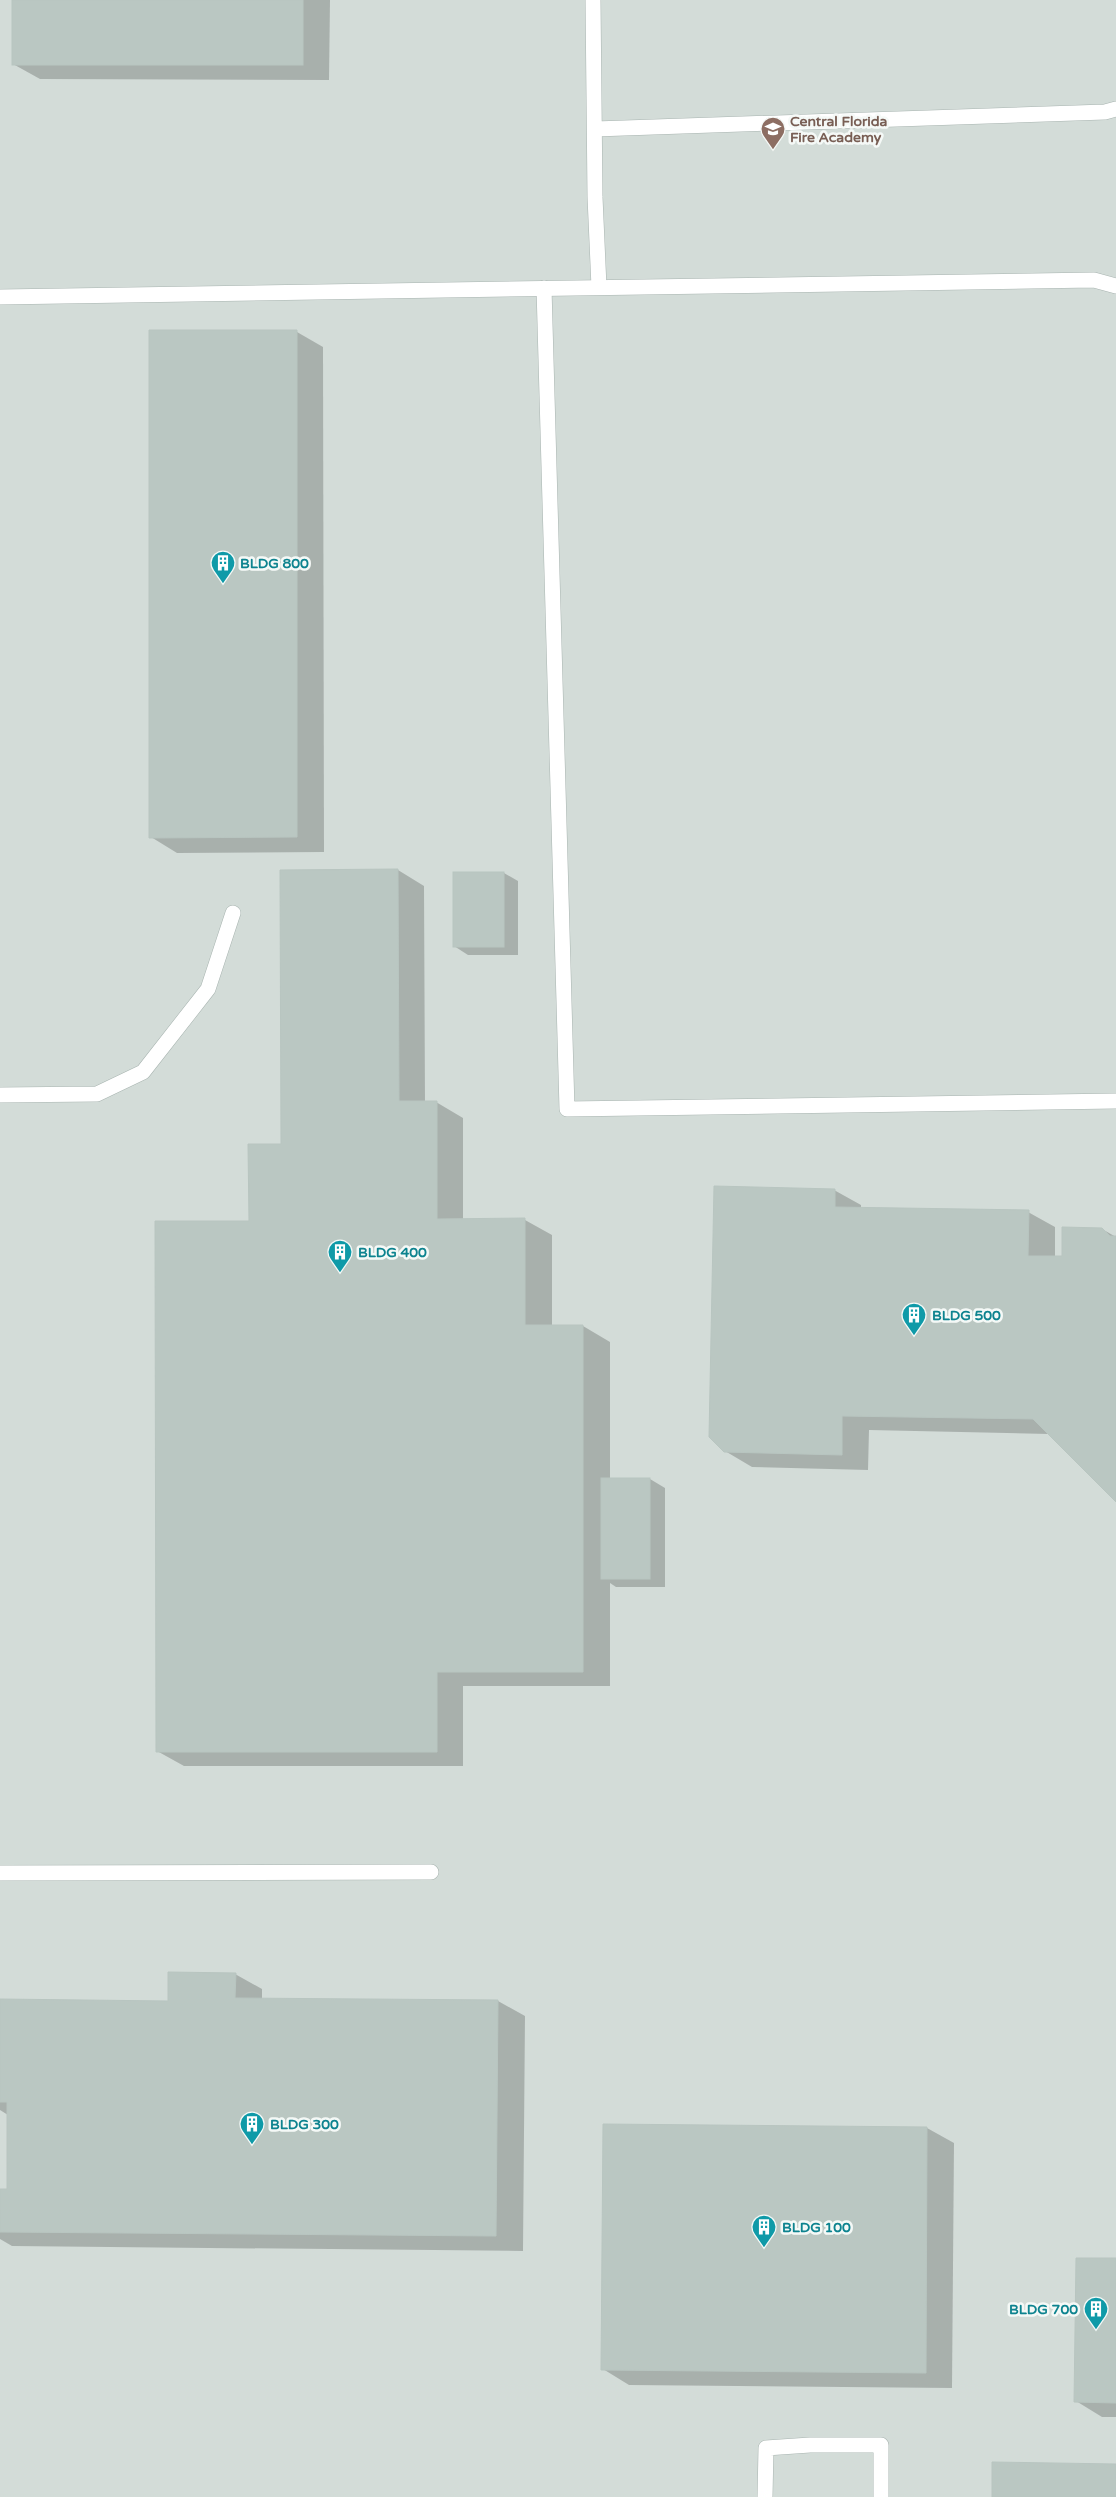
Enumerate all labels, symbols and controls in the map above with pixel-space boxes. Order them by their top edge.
place label: Central Florida Fire Academy [790,113,888,146]
school or university icon: Central Florida Fire Academy [760,116,786,150]
building icon: BLDG 800 [210,550,236,584]
place label: BLDG 800 [240,555,309,572]
building icon: BLDG 400 [327,1239,353,1273]
place label: BLDG 400 [358,1244,427,1261]
building icon: BLDG 500 [901,1302,927,1336]
place label: BLDG 500 [932,1307,1001,1324]
building icon: BLDG 300 [239,2111,265,2145]
place label: BLDG 300 [270,2116,339,2133]
building icon: BLDG 100 [751,2214,777,2248]
place label: BLDG 100 [782,2219,851,2236]
building icon: BLDG 700 [1083,2296,1109,2330]
place label: BLDG 700 [1009,2301,1078,2318]

